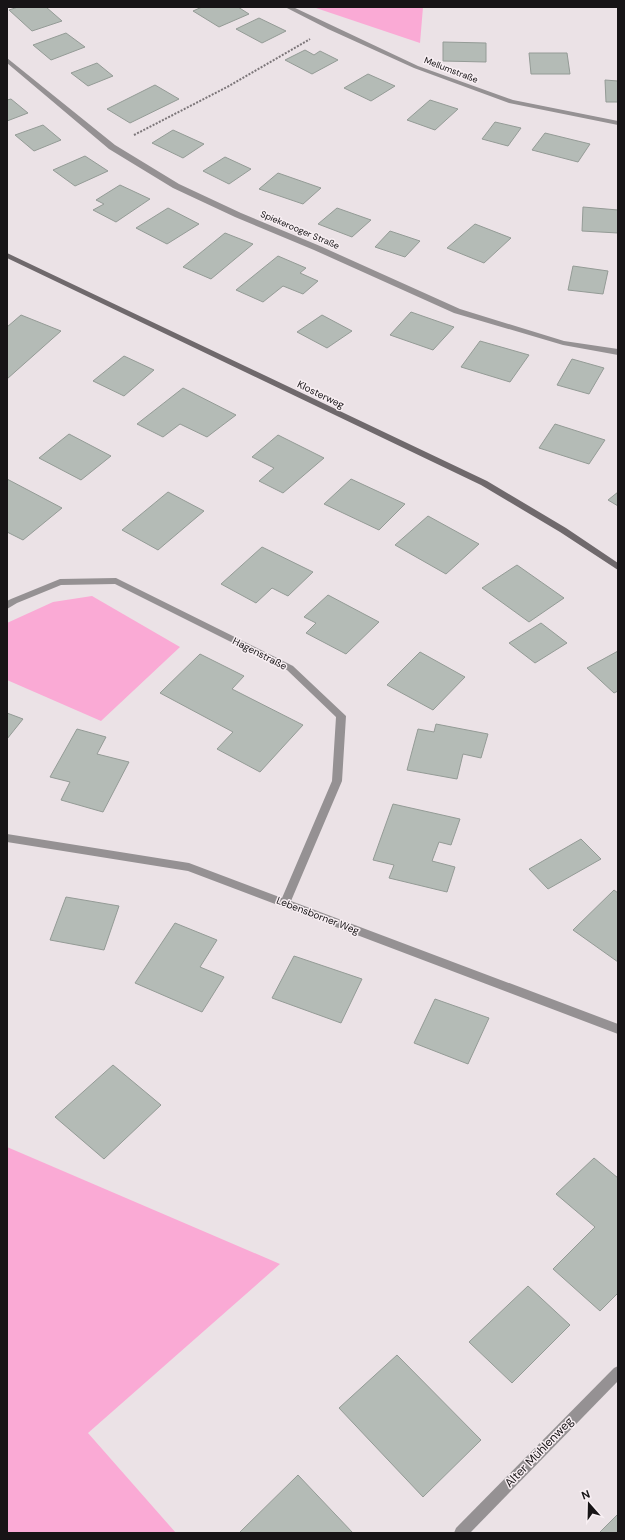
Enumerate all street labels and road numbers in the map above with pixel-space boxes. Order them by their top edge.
street label: Mellumstraße [422,54,480,86]
street label: Spiekerooger Straße [259,208,341,252]
street label: Klosterweg [295,378,347,412]
street label: Hagenstraße [231,634,289,673]
street label: Lebensborner Weg [275,894,361,937]
street label: Alter Mühlenweg [501,1413,577,1491]

